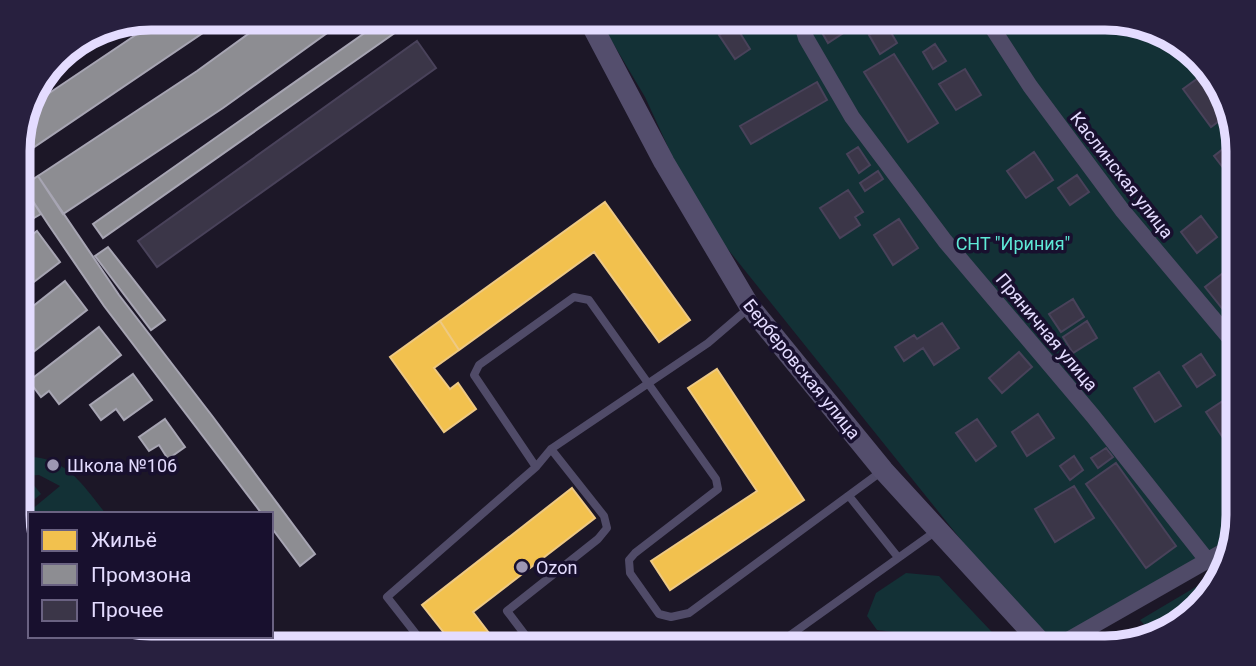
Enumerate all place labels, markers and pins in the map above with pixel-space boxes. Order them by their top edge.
place label: Школа №106 [67,455,177,476]
marker: Школа №106 [45,457,61,473]
place label: Ozon [536,557,577,578]
marker: Ozon [514,559,530,575]

